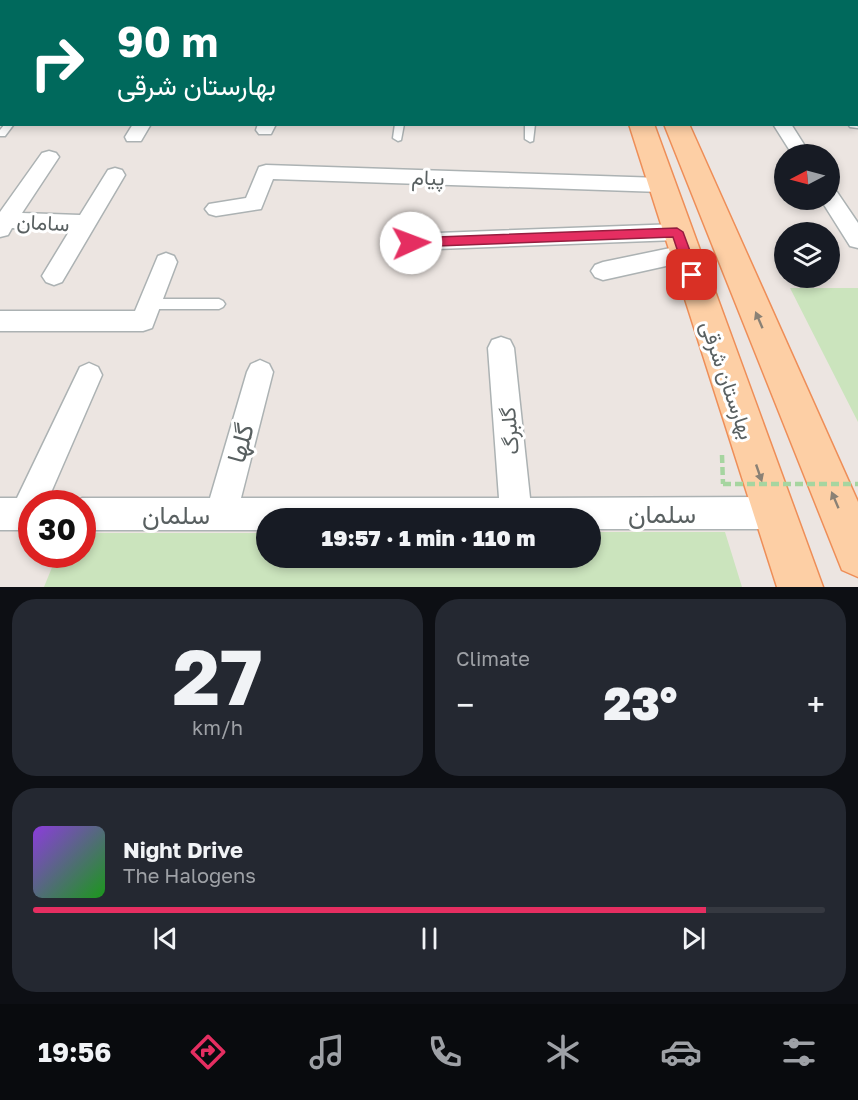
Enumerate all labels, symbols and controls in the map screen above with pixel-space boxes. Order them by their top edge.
text: 90 m [117,16,218,66]
icon: right [18,24,96,102]
text: بهارستان شرقی [117,69,276,101]
north arrow [774,144,840,210]
map controls [774,144,840,288]
street label: پیام [411,163,445,193]
street label: سامان [16,208,70,236]
position arrow [379,211,443,275]
button: layers [774,222,840,288]
pin [666,249,717,300]
icon: arrive [675,258,708,291]
one-way arrow [754,311,764,329]
street label: بهارستان شرقی [695,317,760,443]
street label: گلبرگ [494,406,525,456]
street label: گلها [220,420,261,466]
one-way arrow [755,464,765,482]
speed limit sign: 30 [18,490,96,568]
one-way arrow [830,491,839,509]
street label: سلمان [628,498,696,529]
street label: سلمان [142,499,210,530]
text: 19:57 · 1 min · 110 m [322,524,535,551]
text: 27 [172,629,263,722]
text: Climate [456,646,530,670]
text: 23° [604,676,677,730]
text: − [456,685,474,724]
text: + [807,685,825,724]
text: km/h [192,715,243,739]
text: Night Drive [123,836,243,863]
text: The Halogens [123,863,256,887]
icon: previous [149,922,182,955]
icon: pause [413,922,446,955]
icon: next [677,922,710,955]
icon: directions [187,1031,229,1073]
icon: music [306,1031,348,1073]
icon: phone [424,1031,466,1073]
icon: climate [542,1031,584,1073]
icon: car [660,1031,702,1073]
icon: filters [778,1031,820,1073]
text: 19:56 [38,1036,111,1068]

